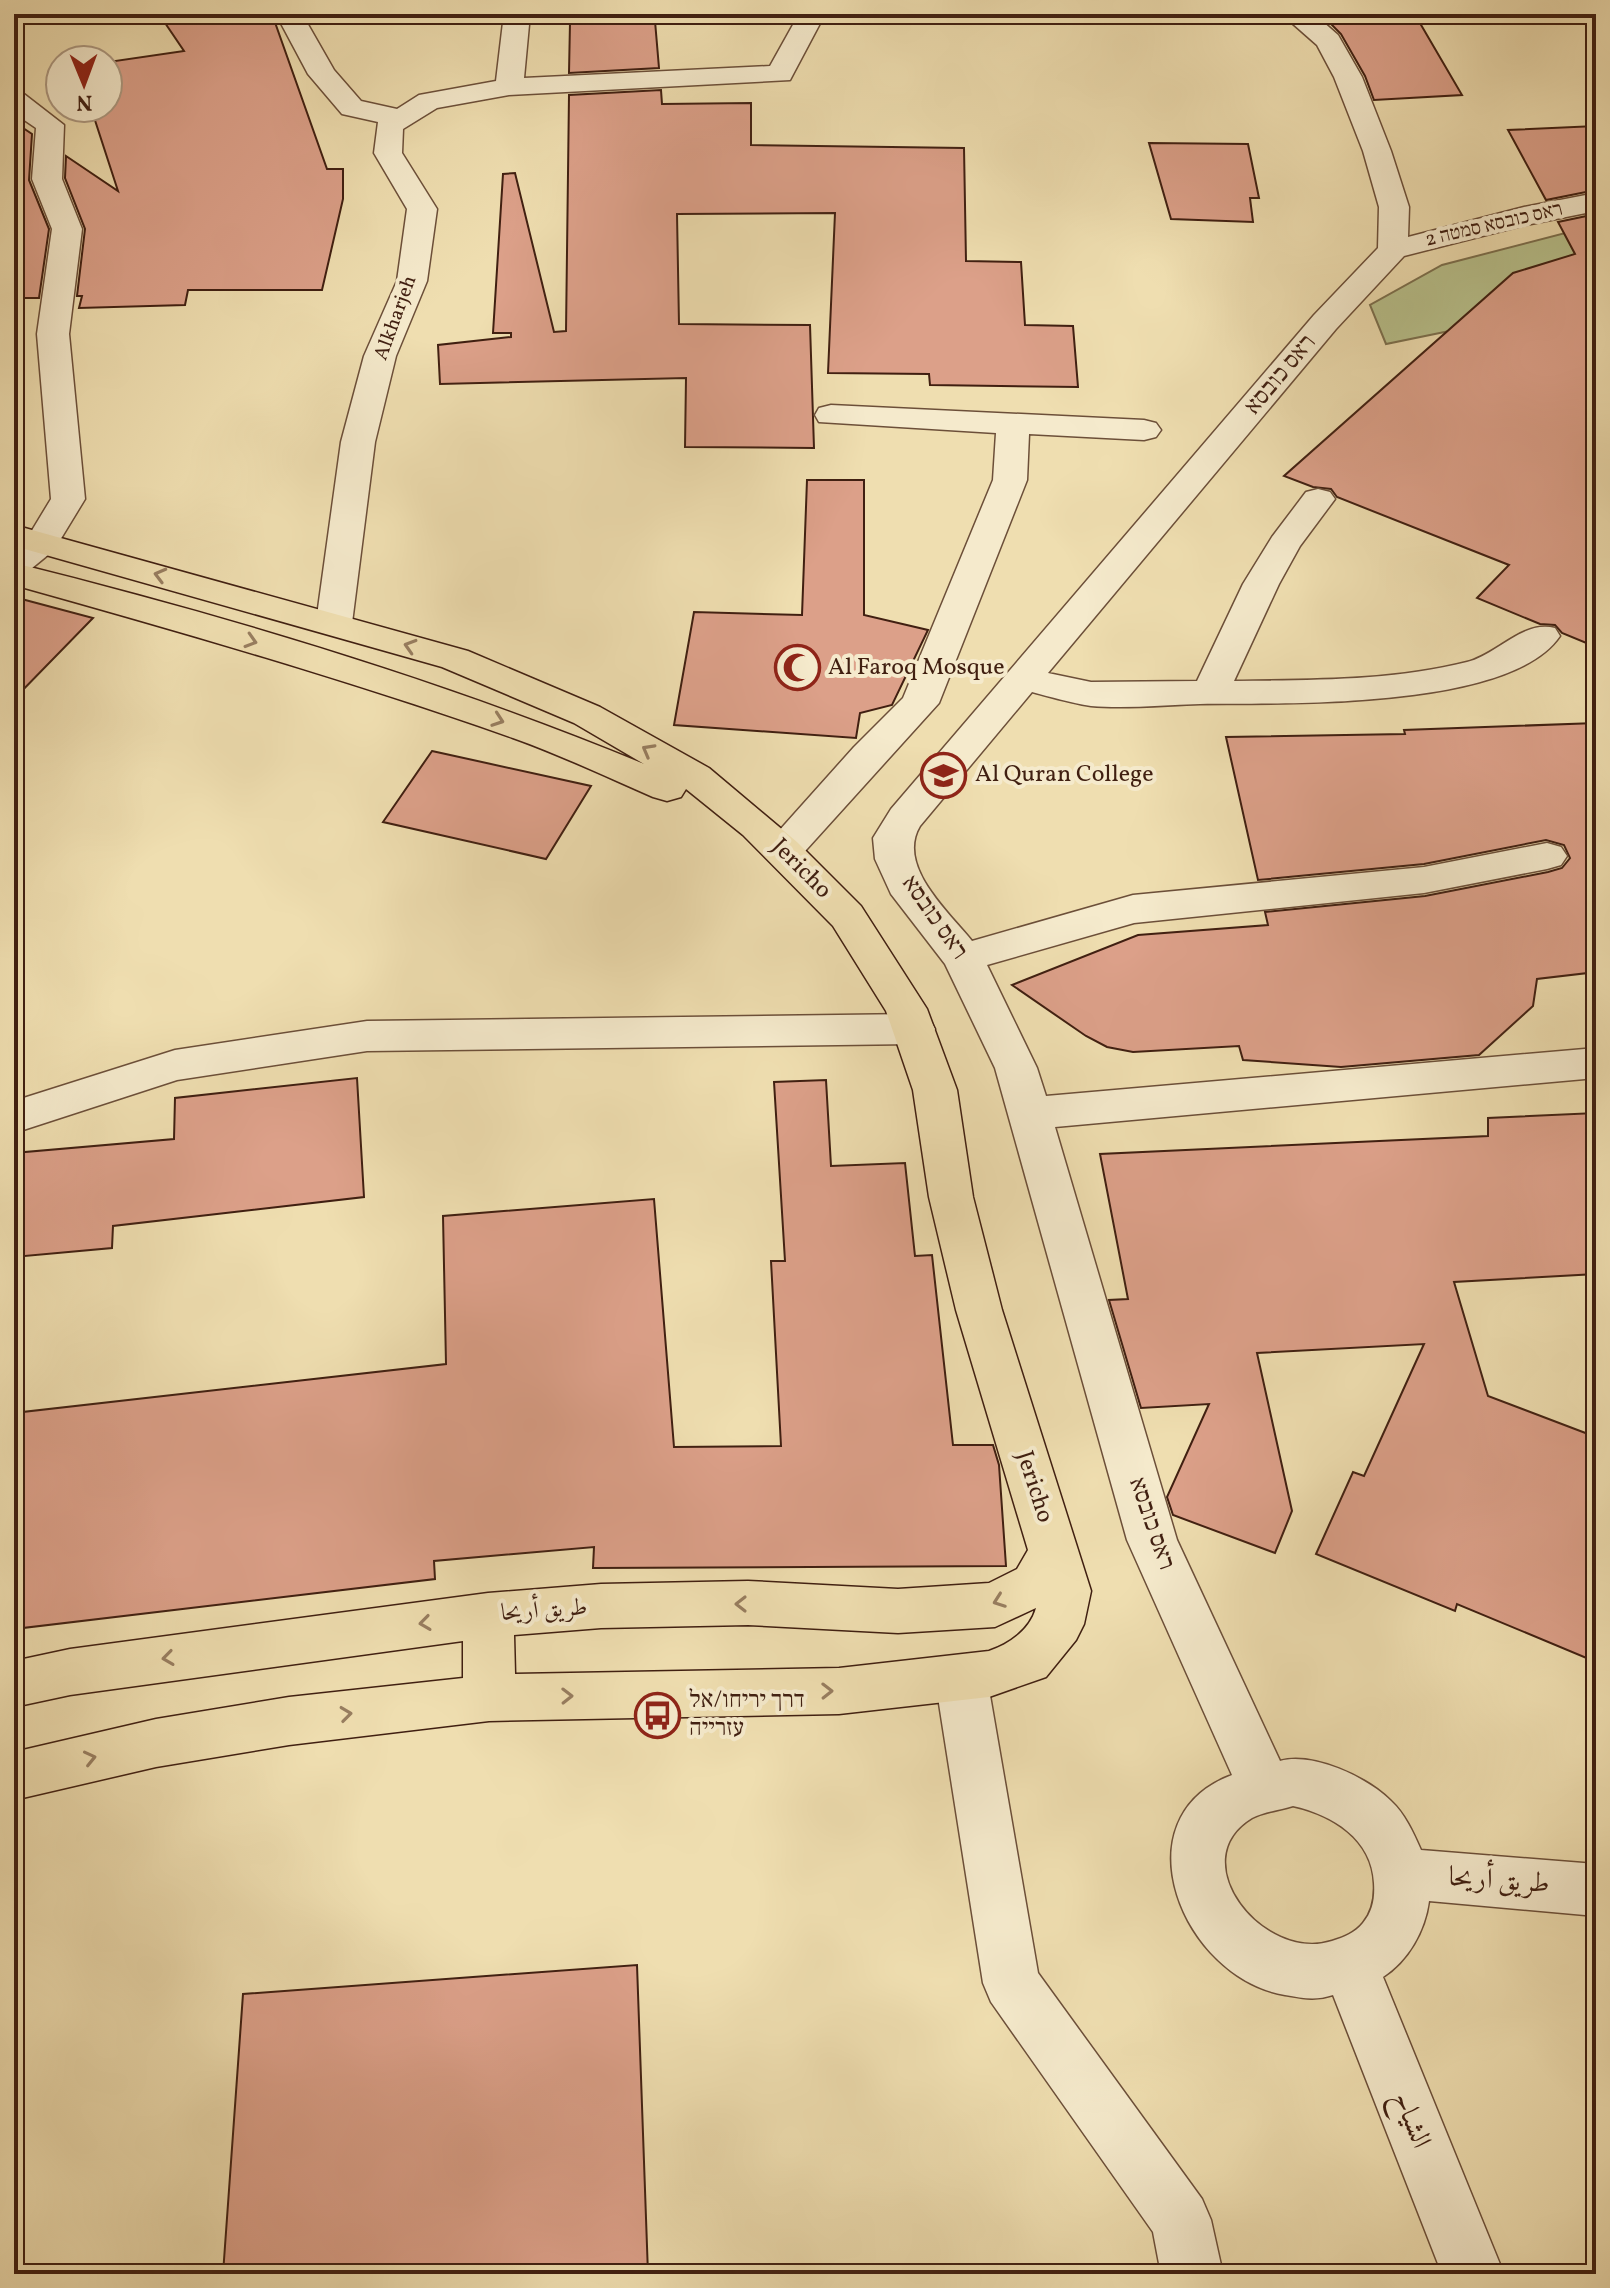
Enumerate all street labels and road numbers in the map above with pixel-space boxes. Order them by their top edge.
street label: ראס כובסא סמטה 2 [1422,196,1566,254]
street label: Alkharjeh [368,272,424,364]
street label: ראס כובסא [1237,327,1325,423]
street label: Jericho [763,831,839,907]
street label: ראס כובסא [893,869,975,967]
street label: Jericho [1006,1447,1062,1527]
street label: ראס כובסא [1119,1473,1183,1575]
street label: طريق أريحا [499,1589,588,1631]
street label: طريق أريحا [1447,1856,1551,1904]
street label: الشياح [1378,2086,1440,2156]

